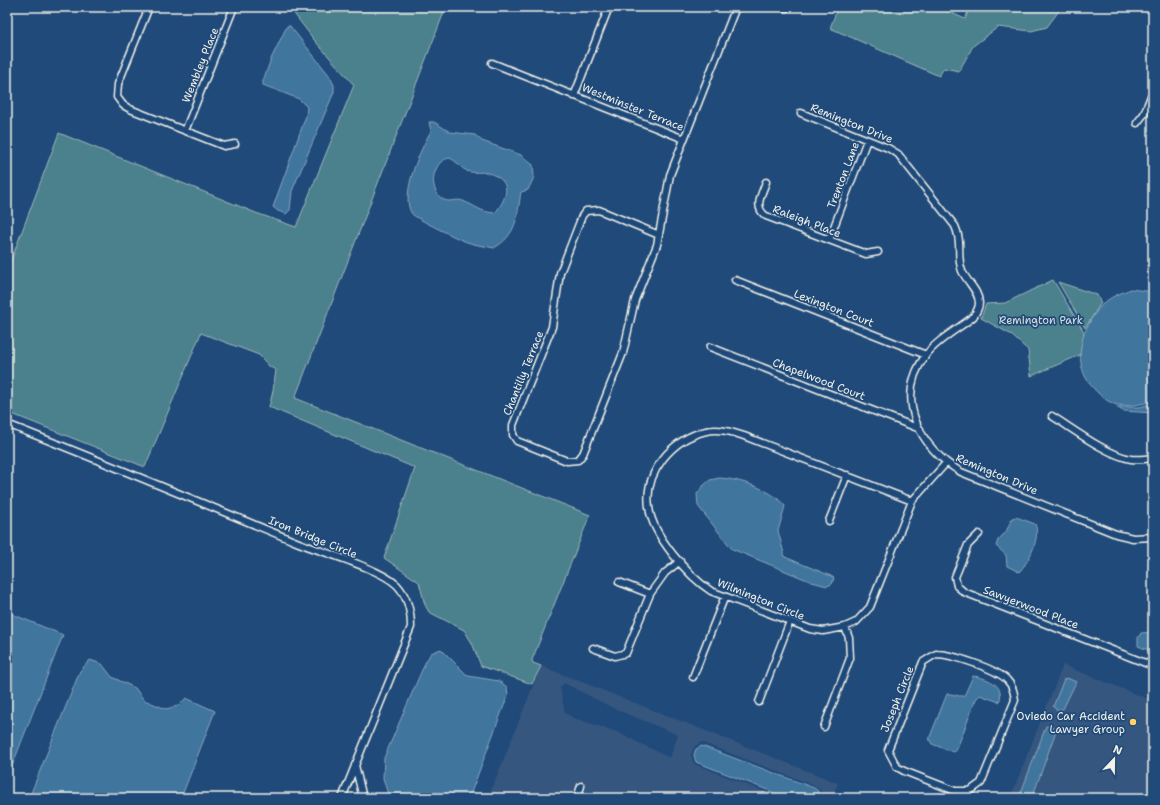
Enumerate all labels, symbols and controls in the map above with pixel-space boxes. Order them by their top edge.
street label: Wembley Place [179,25,222,105]
street label: Westminster Terrace [579,80,686,135]
street label: Remington Drive [808,100,895,147]
street label: Trenton Lane [824,140,863,211]
street label: Raleigh Place [771,202,843,241]
street label: Lexington Court [792,286,876,331]
park label: Remington Park [999,313,1083,328]
street label: Chantilly Terrace [500,329,547,418]
street label: Chapelwood Court [770,355,868,404]
street label: Remington Drive [954,450,1040,498]
street label: Iron Bridge Circle [266,513,359,562]
street label: Wilmington Circle [715,575,807,624]
street label: Sawyerwood Place [981,582,1081,633]
street label: Joseph Circle [877,664,918,735]
place label: Oviedo Car Accident Lawyer Group [1017,709,1125,737]
marker: Oviedo Car Accident Lawyer Group [1128,717,1138,727]
north arrow [1094,739,1134,779]
text: N [1111,742,1125,759]

